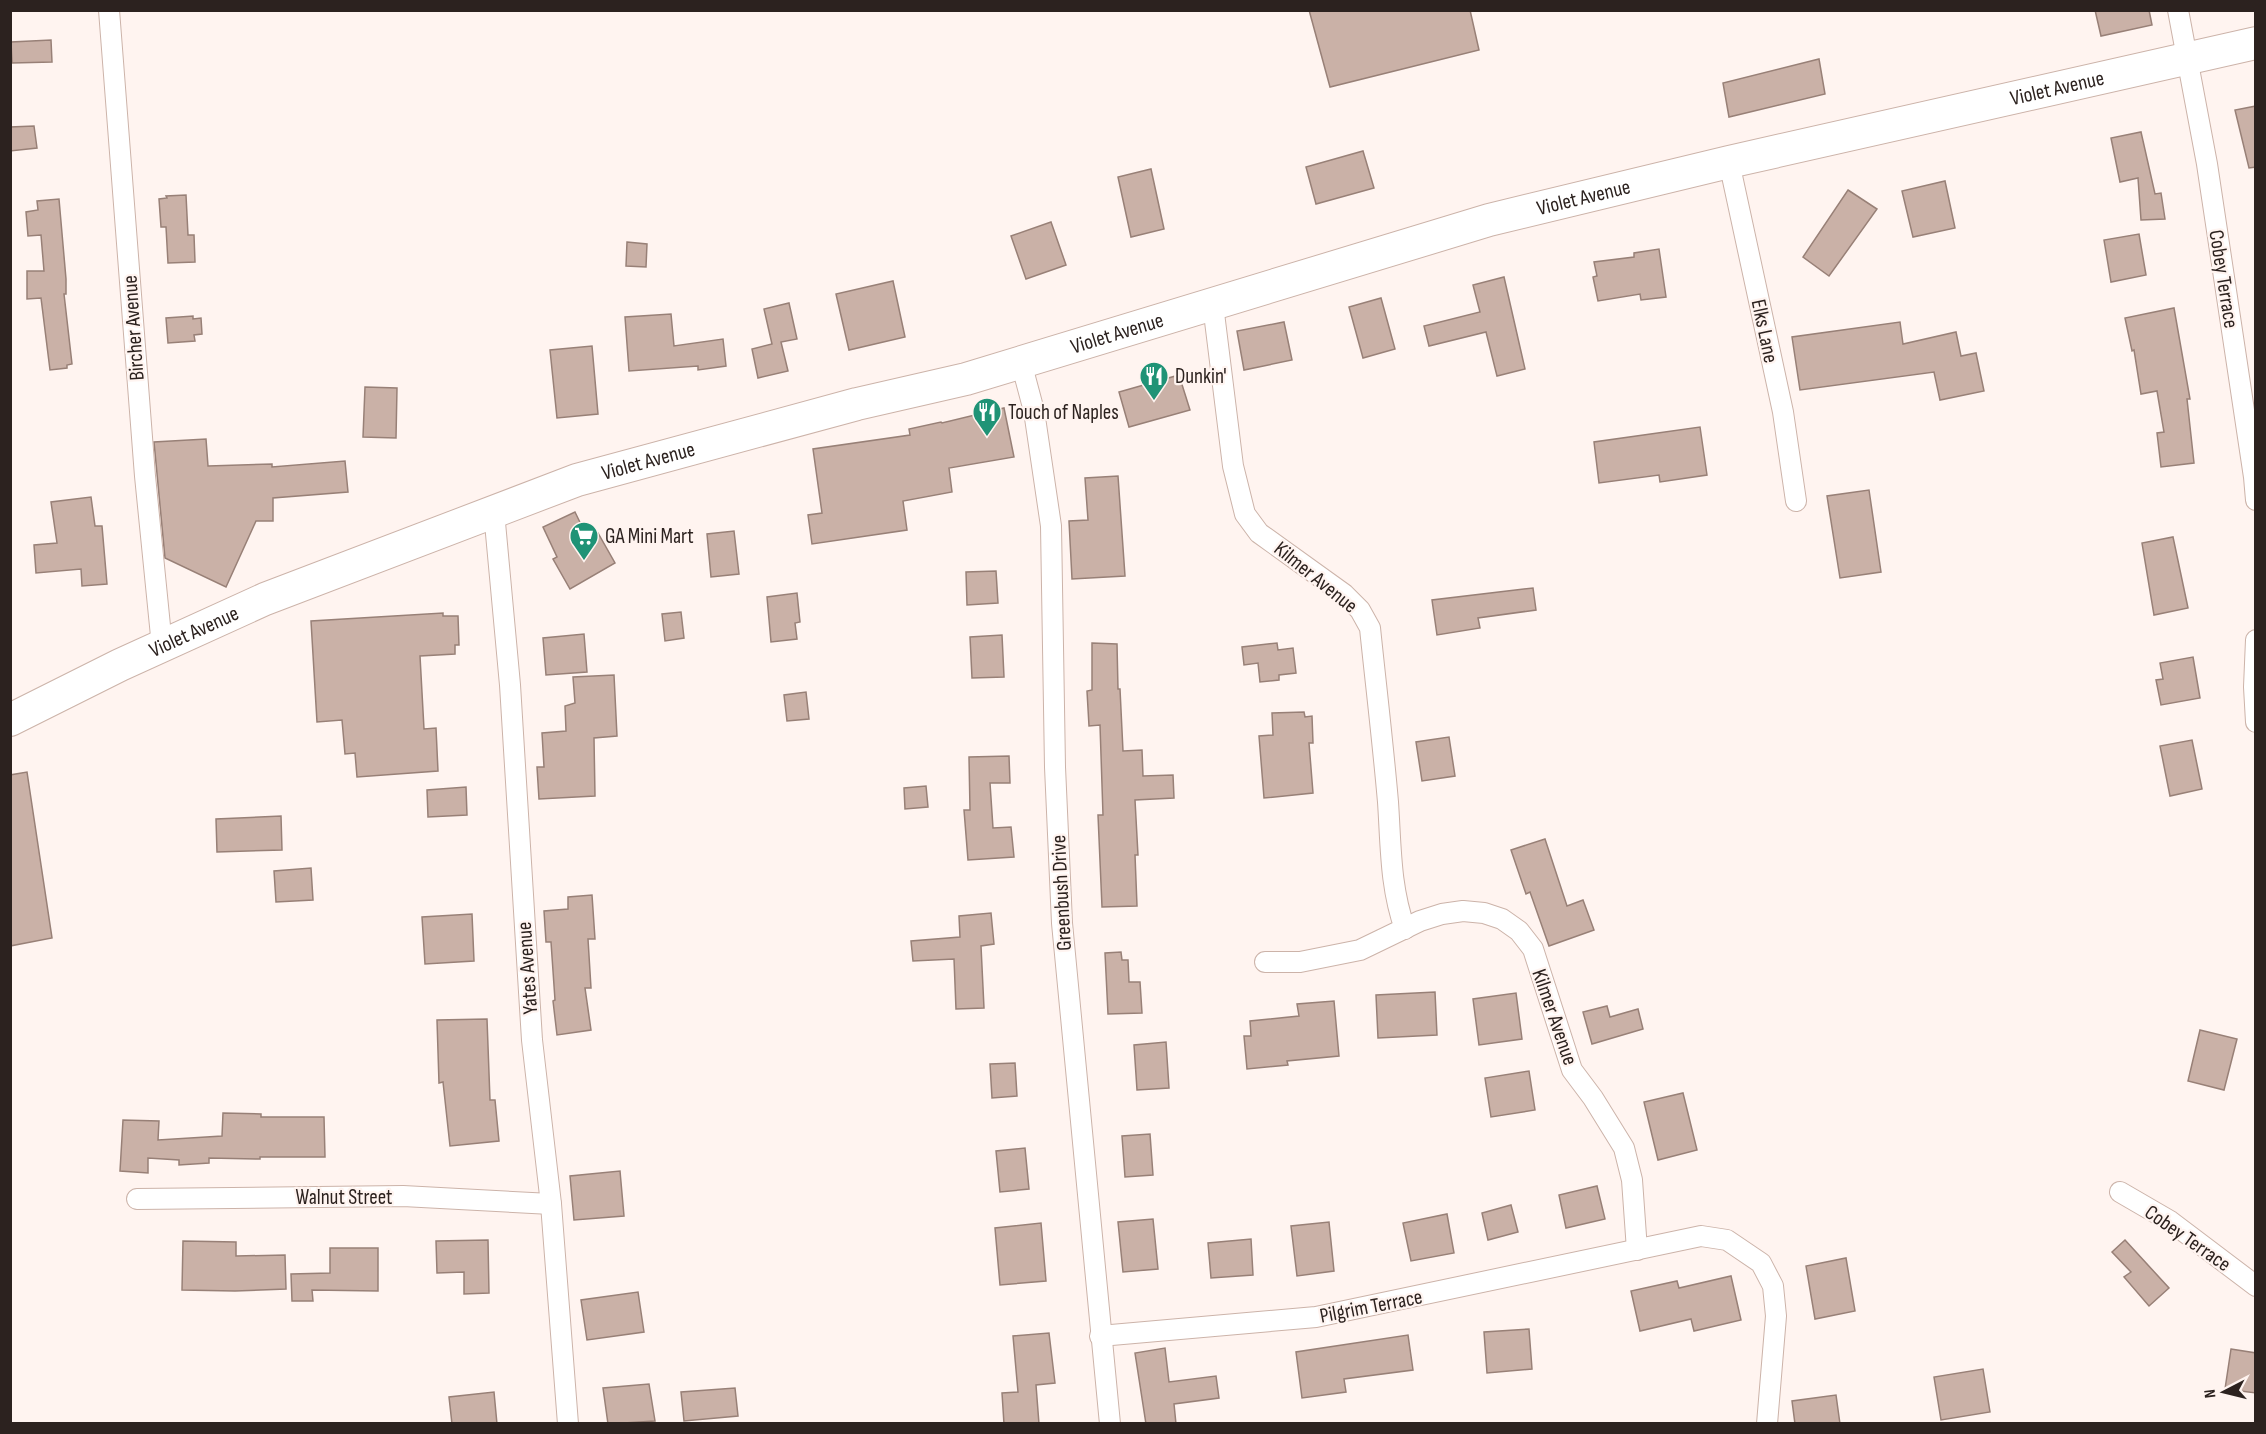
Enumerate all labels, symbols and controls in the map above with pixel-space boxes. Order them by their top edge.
street label: Violet Avenue [2008,66,2106,111]
street label: Violet Avenue [1534,174,1633,221]
street label: Cobey Terrace [2203,228,2244,330]
street label: Bircher Avenue [117,274,150,381]
street label: Elks Lane [1746,297,1783,365]
street label: Violet Avenue [1068,308,1166,359]
restaurant icon: Dunkin' [1138,360,1170,402]
place label: Dunkin' [1175,364,1227,389]
restaurant icon: Touch of Naples [971,396,1003,438]
place label: Touch of Naples [1008,400,1119,425]
street label: Violet Avenue [599,437,698,486]
supermarket icon: GA Mini Mart [568,520,600,562]
place label: GA Mini Mart [605,524,694,549]
street label: Kilmer Avenue [1269,536,1362,619]
street label: Violet Avenue [145,601,243,663]
street label: Greenbush Drive [1046,834,1077,952]
street label: Yates Avenue [512,921,543,1015]
street label: Kilmer Avenue [1526,966,1583,1069]
street label: Walnut Street [296,1185,392,1210]
street label: Cobey Terrace [2140,1200,2236,1277]
street label: Pilgrim Terrace [1318,1284,1425,1329]
north arrow [2194,1362,2254,1422]
text: N [2201,1388,2221,1399]

